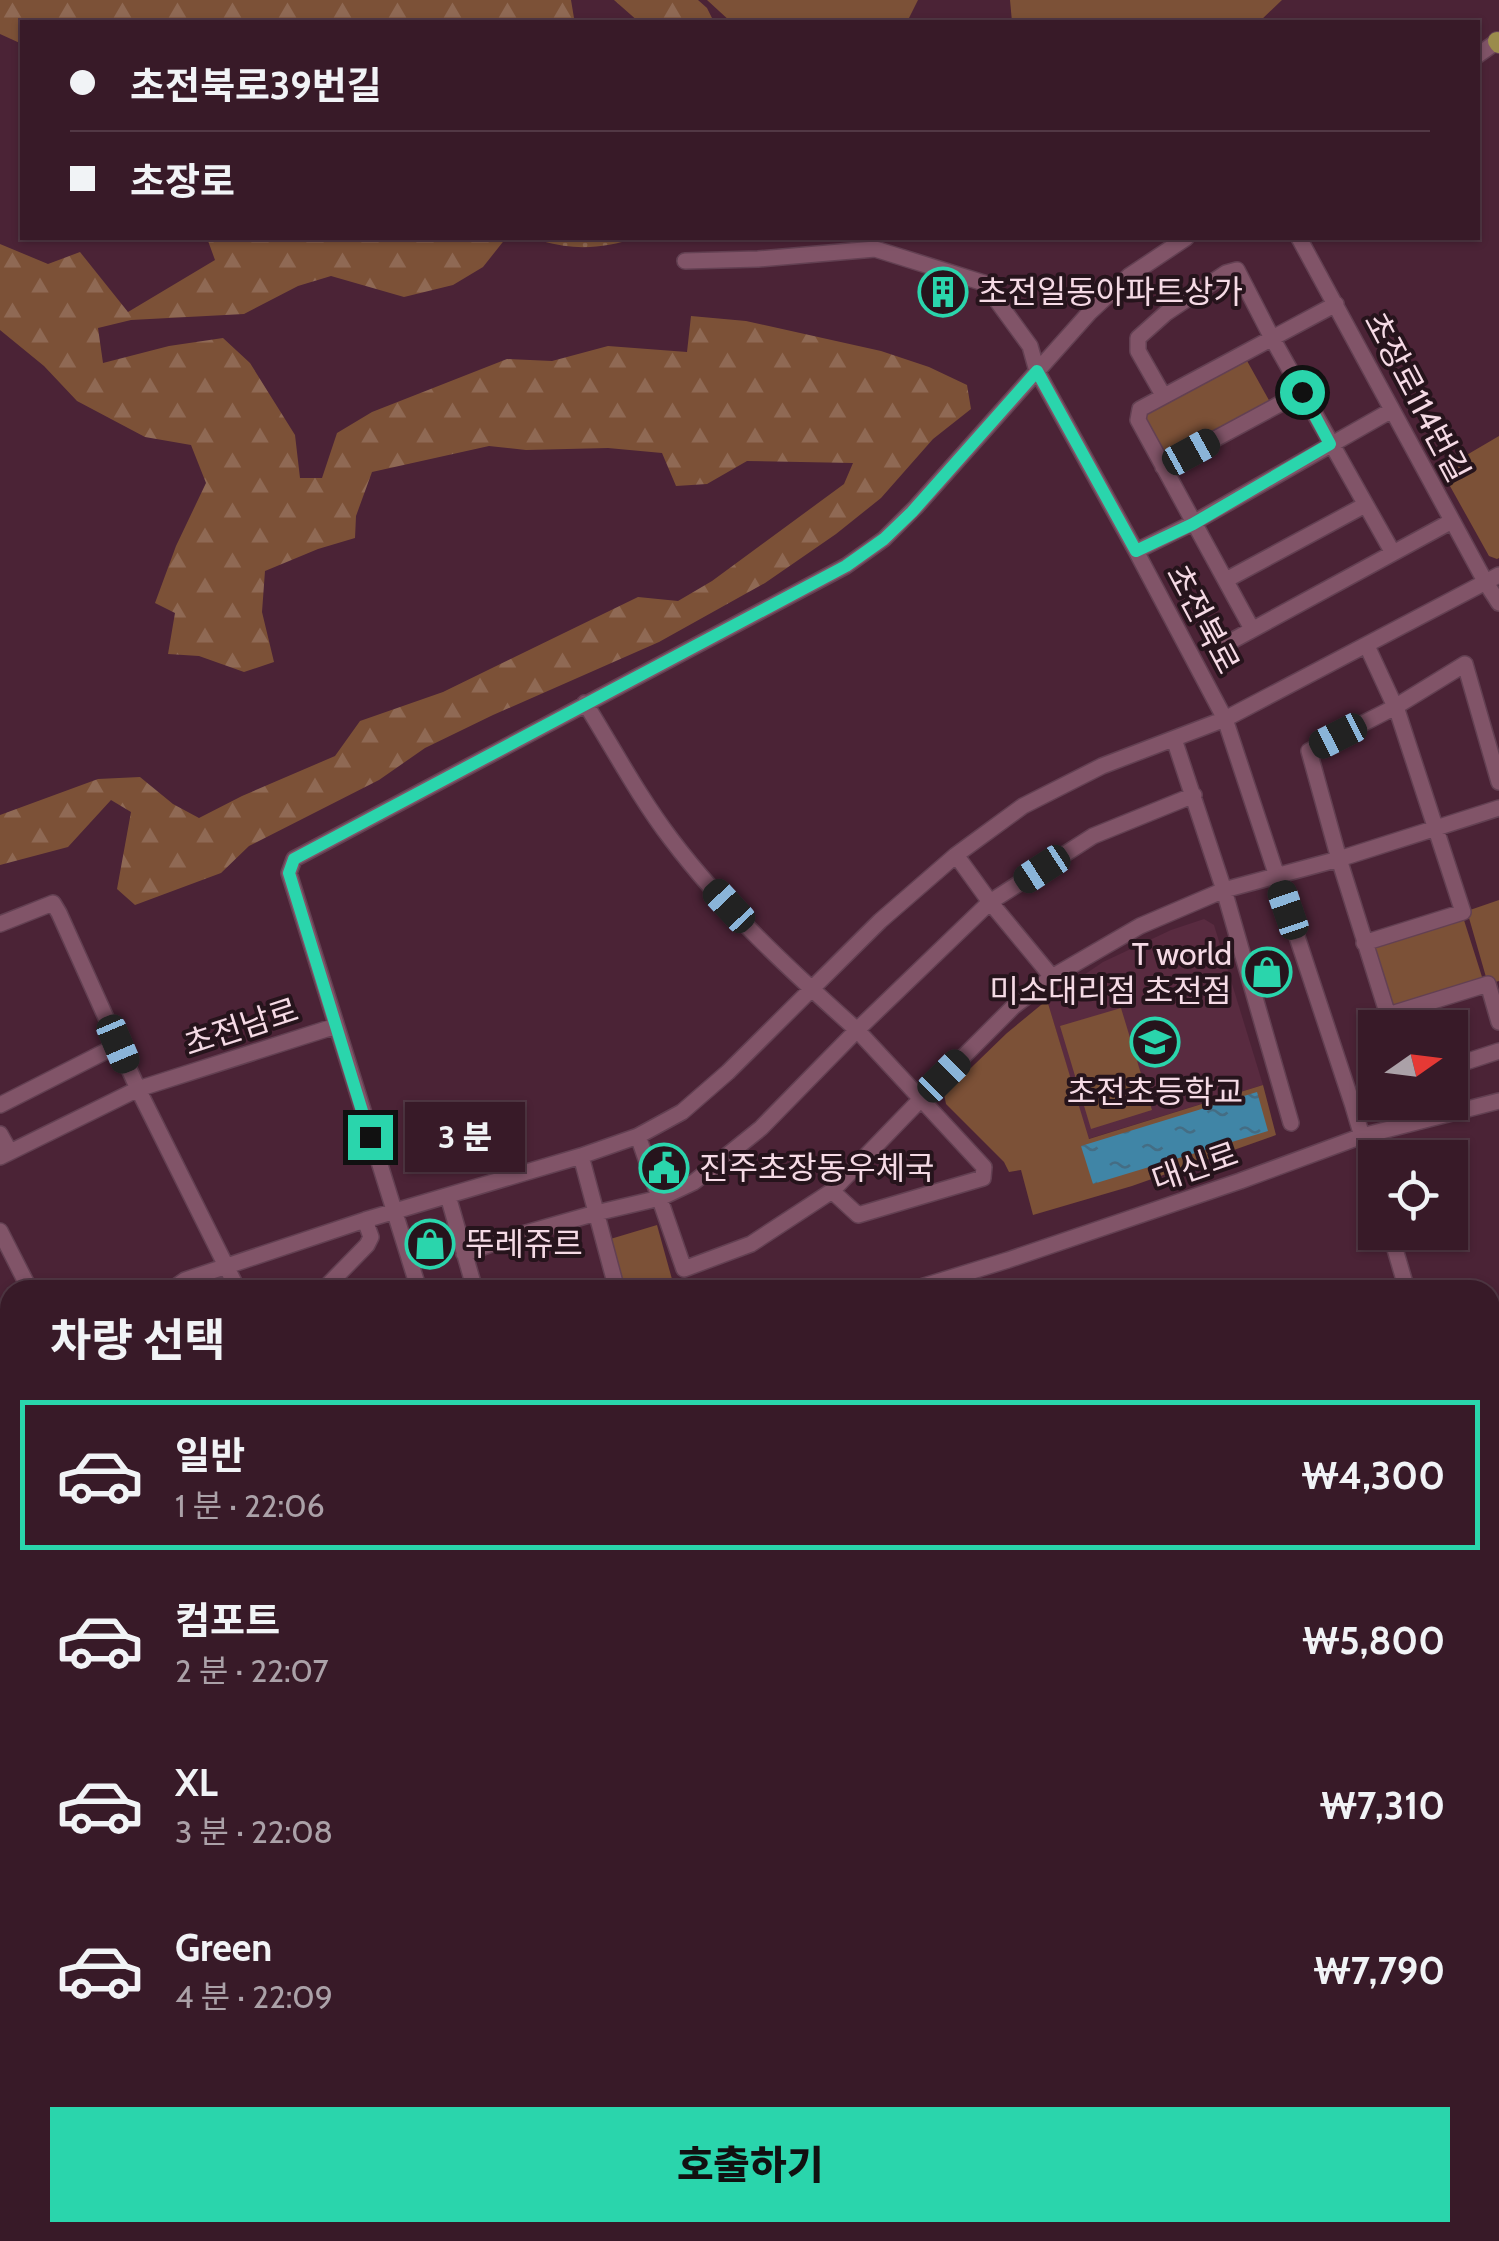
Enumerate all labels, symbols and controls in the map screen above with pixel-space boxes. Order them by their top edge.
text: 초전북로39번길 [130,62,382,109]
text: 초장로 [130,158,235,205]
building icon: 초전일동아파트상가 [917,266,969,318]
place label: 초전일동아파트상가 [978,272,1243,311]
street label: 초장로114번길 [1356,305,1478,488]
route start [1280,370,1325,415]
car [1157,424,1225,480]
street label: 초전북로 [1159,558,1248,680]
car [1304,709,1372,763]
car [1009,840,1075,898]
car [698,874,760,938]
car [1264,877,1312,943]
place label: T world 미소대리점 초전점 [989,934,1232,1010]
shop icon: T world 미소대리점 초전점 [1241,946,1293,998]
street label: 초전남로 [179,990,303,1063]
north arrow [1358,1010,1468,1120]
map controls [1358,1010,1468,1250]
car [92,1011,144,1077]
school or university icon: 초전초등학교 [1129,1016,1181,1068]
car [912,1044,976,1108]
place label: 초전초등학교 [1067,1072,1243,1111]
callout: 3 분 [405,1102,525,1172]
route end [348,1115,393,1160]
text: 3 분 [438,1117,492,1156]
street label: 대신로 [1147,1134,1243,1199]
button: locate [1358,1140,1468,1250]
public building icon: 진주초장동우체국 [638,1142,690,1194]
place label: 진주초장동우체국 [699,1148,935,1187]
shop icon: 뚜레쥬르 [404,1218,456,1270]
place label: 뚜레쥬르 [465,1224,583,1263]
text: 차량 선택 [50,1313,226,1367]
icon: car [55,1430,145,1520]
text: 일반 [175,1432,245,1479]
text: ₩4,300 [1302,1452,1445,1499]
text: 1 분 · 22:06 [175,1486,325,1525]
icon: car [55,1595,145,1685]
text: 컴포트 [175,1597,280,1644]
text: ₩5,800 [1302,1617,1445,1664]
text: 2 분 · 22:07 [175,1651,329,1690]
text: XL [175,1759,218,1806]
icon: car [55,1760,145,1850]
text: ₩7,310 [1320,1782,1445,1829]
text: 3 분 · 22:08 [175,1812,333,1851]
text: Green [175,1924,272,1971]
icon: car [55,1925,145,2015]
text: ₩7,790 [1314,1947,1445,1994]
text: 4 분 · 22:09 [175,1977,333,2016]
button: 호출하기 [50,2107,1450,2222]

